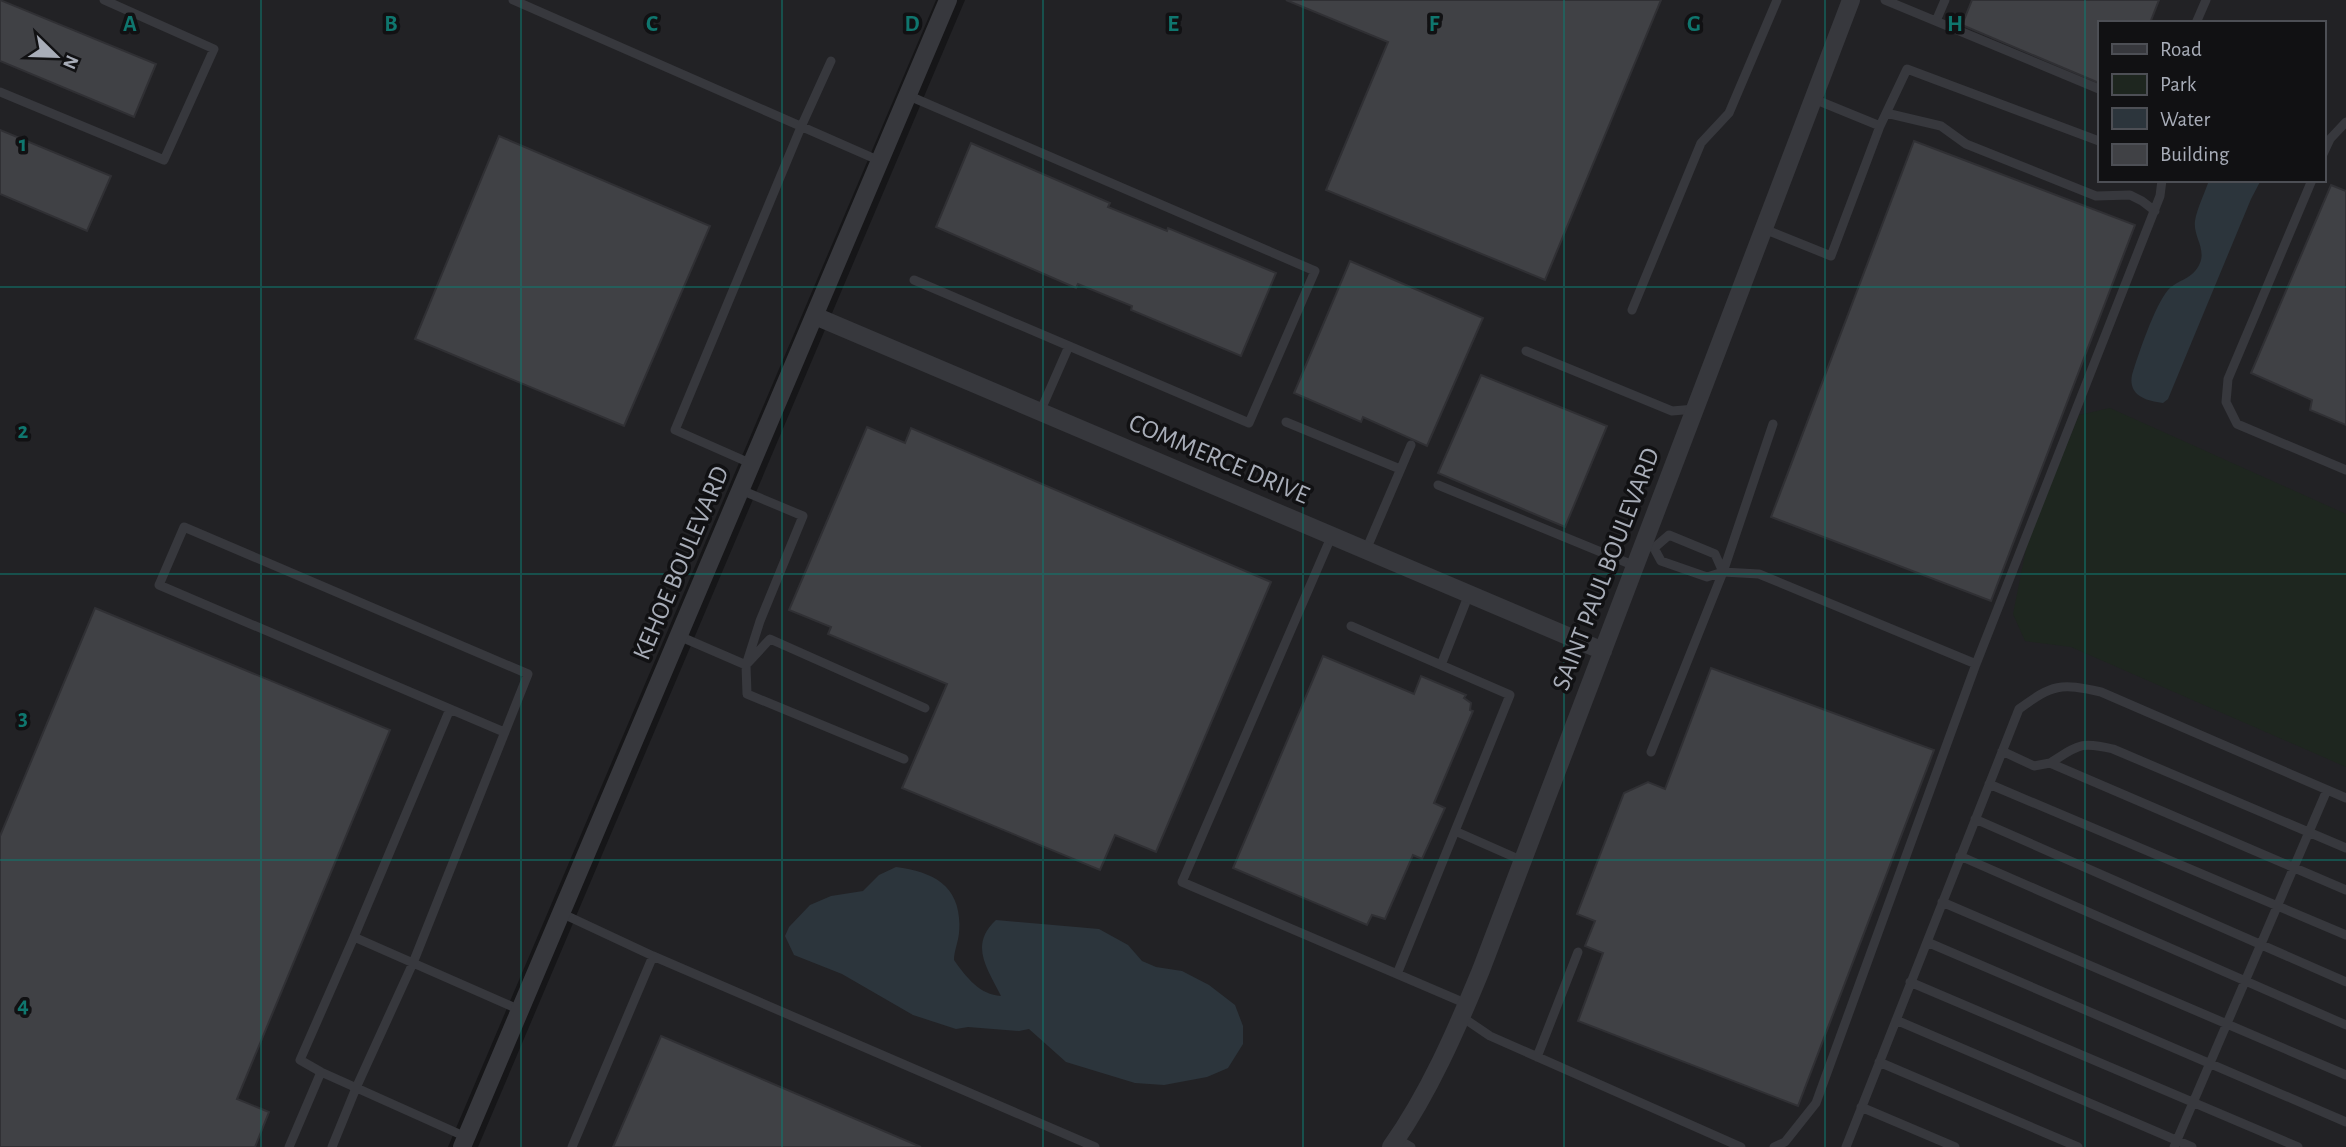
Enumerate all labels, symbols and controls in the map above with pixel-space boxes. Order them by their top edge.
text: A [123,13,137,36]
text: B [384,13,398,36]
text: C [646,13,658,36]
text: D [904,13,920,36]
text: E [1167,13,1179,36]
text: F [1429,13,1440,36]
text: G [1687,13,1701,36]
text: H [1947,13,1963,36]
north arrow [21,21,91,91]
legend [2098,21,2325,182]
text: Road [2160,39,2202,60]
text: N [59,52,82,72]
text: Park [2160,74,2197,95]
text: Water [2160,109,2210,130]
text: 1 [19,133,27,156]
text: Building [2160,144,2230,165]
street label: COMMERCE DRIVE [1125,409,1313,509]
text: 2 [18,420,29,443]
street label: SAINT PAUL BOULEVARD [1548,444,1664,694]
street label: KEHOE BOULEVARD [628,462,734,664]
text: 3 [18,707,28,730]
text: 4 [17,994,29,1017]

